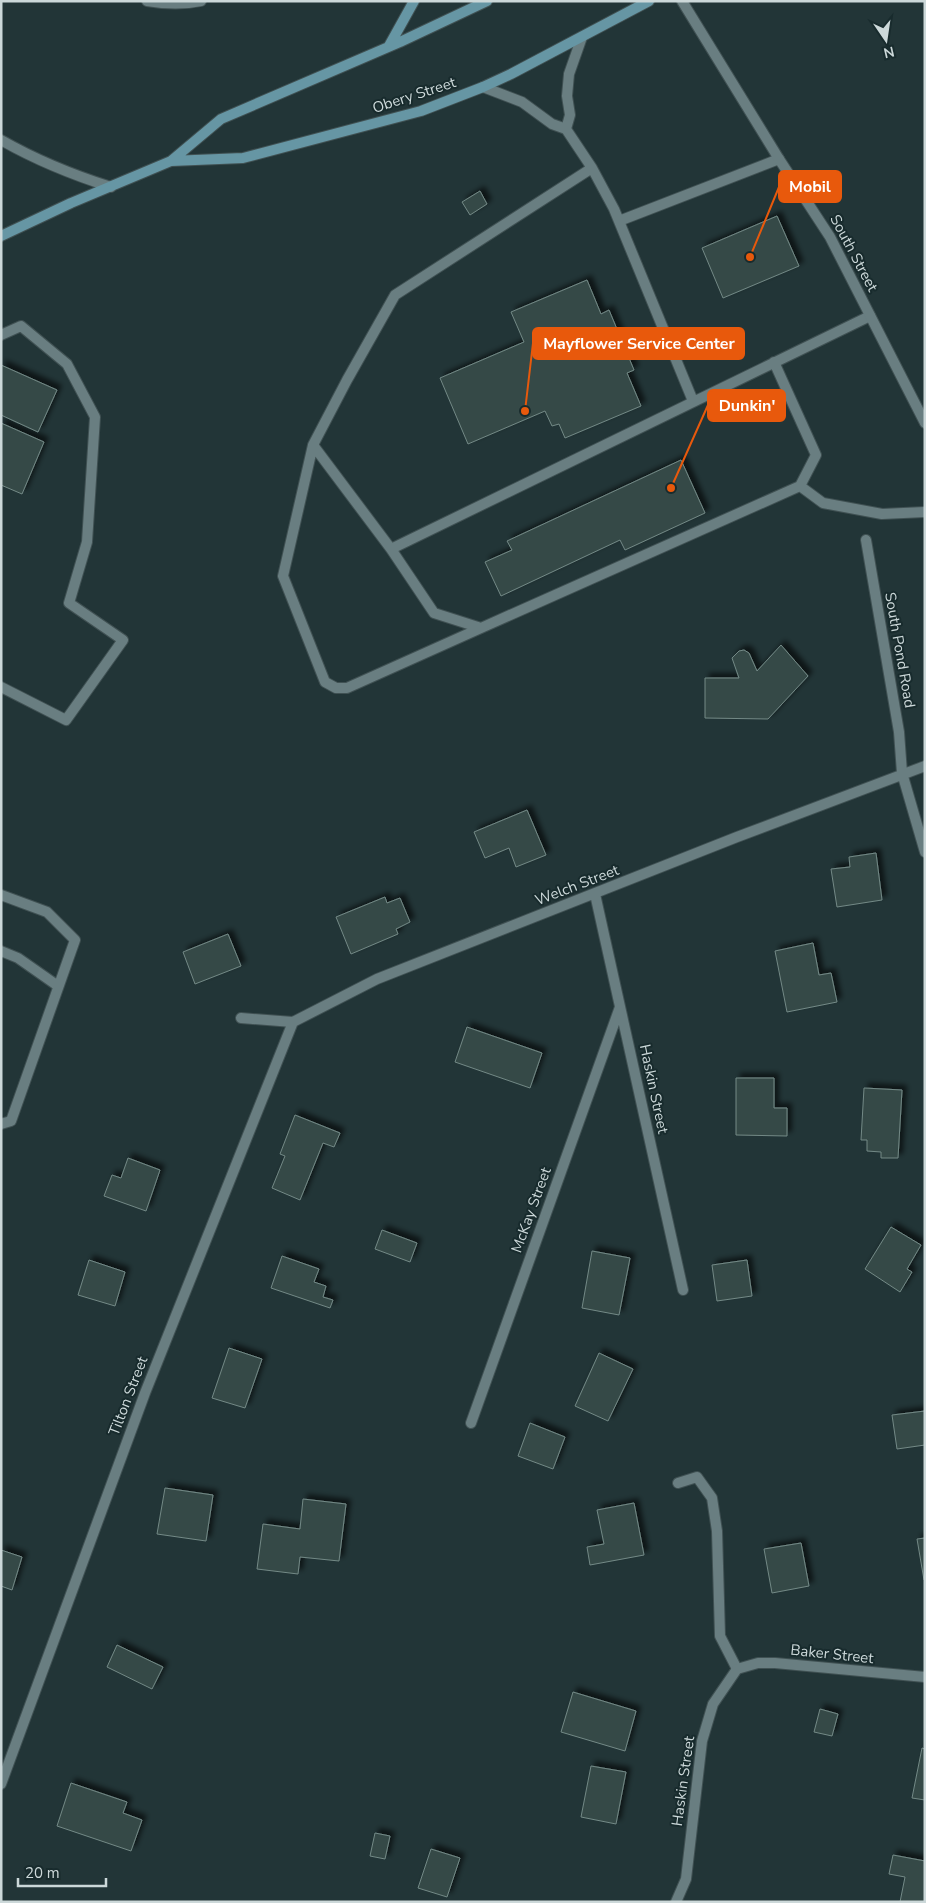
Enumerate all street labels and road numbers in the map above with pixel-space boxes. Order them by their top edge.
street label: Obery Street [370,72,459,118]
street label: South Street [825,211,883,296]
street label: South Pond Road [880,591,920,709]
street label: Welch Street [532,860,622,910]
street label: Haskin Street [635,1042,673,1136]
street label: McKay Street [506,1164,556,1255]
street label: Tilton Street [104,1353,153,1439]
street label: Baker Street [789,1640,875,1668]
street label: Haskin Street [667,1734,699,1827]

